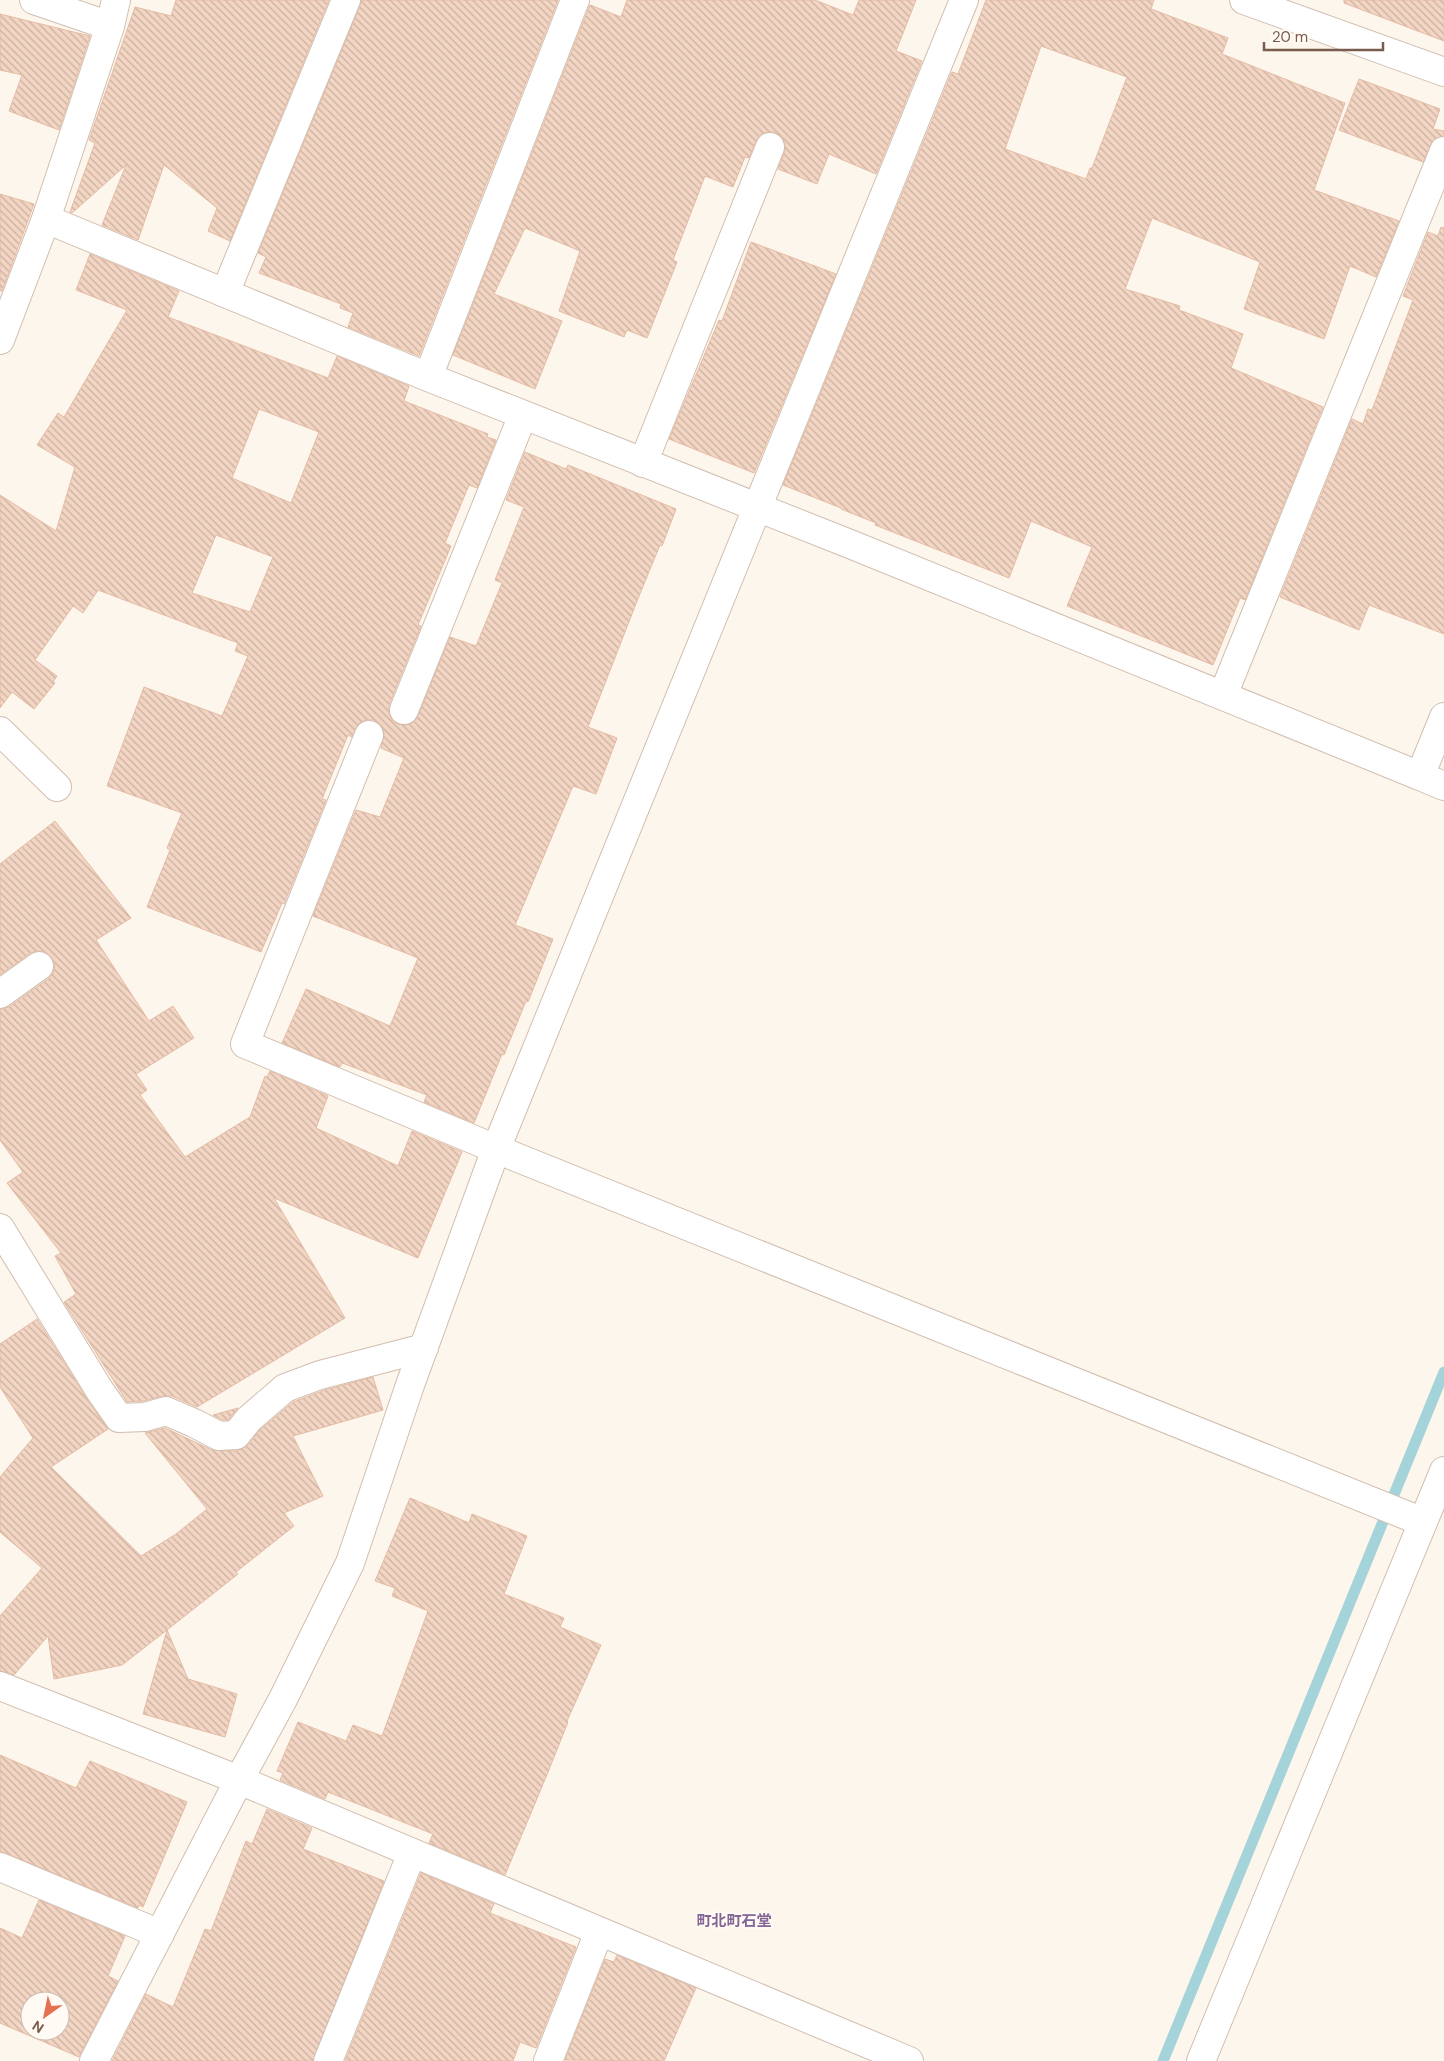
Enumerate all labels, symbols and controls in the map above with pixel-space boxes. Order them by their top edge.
scale bar [1264,20,1383,52]
text: 20 m [1272,27,1308,47]
district label: 町北町石堂 [696,1911,772,1931]
north arrow [20,1991,70,2041]
text: N [29,2017,47,2037]

